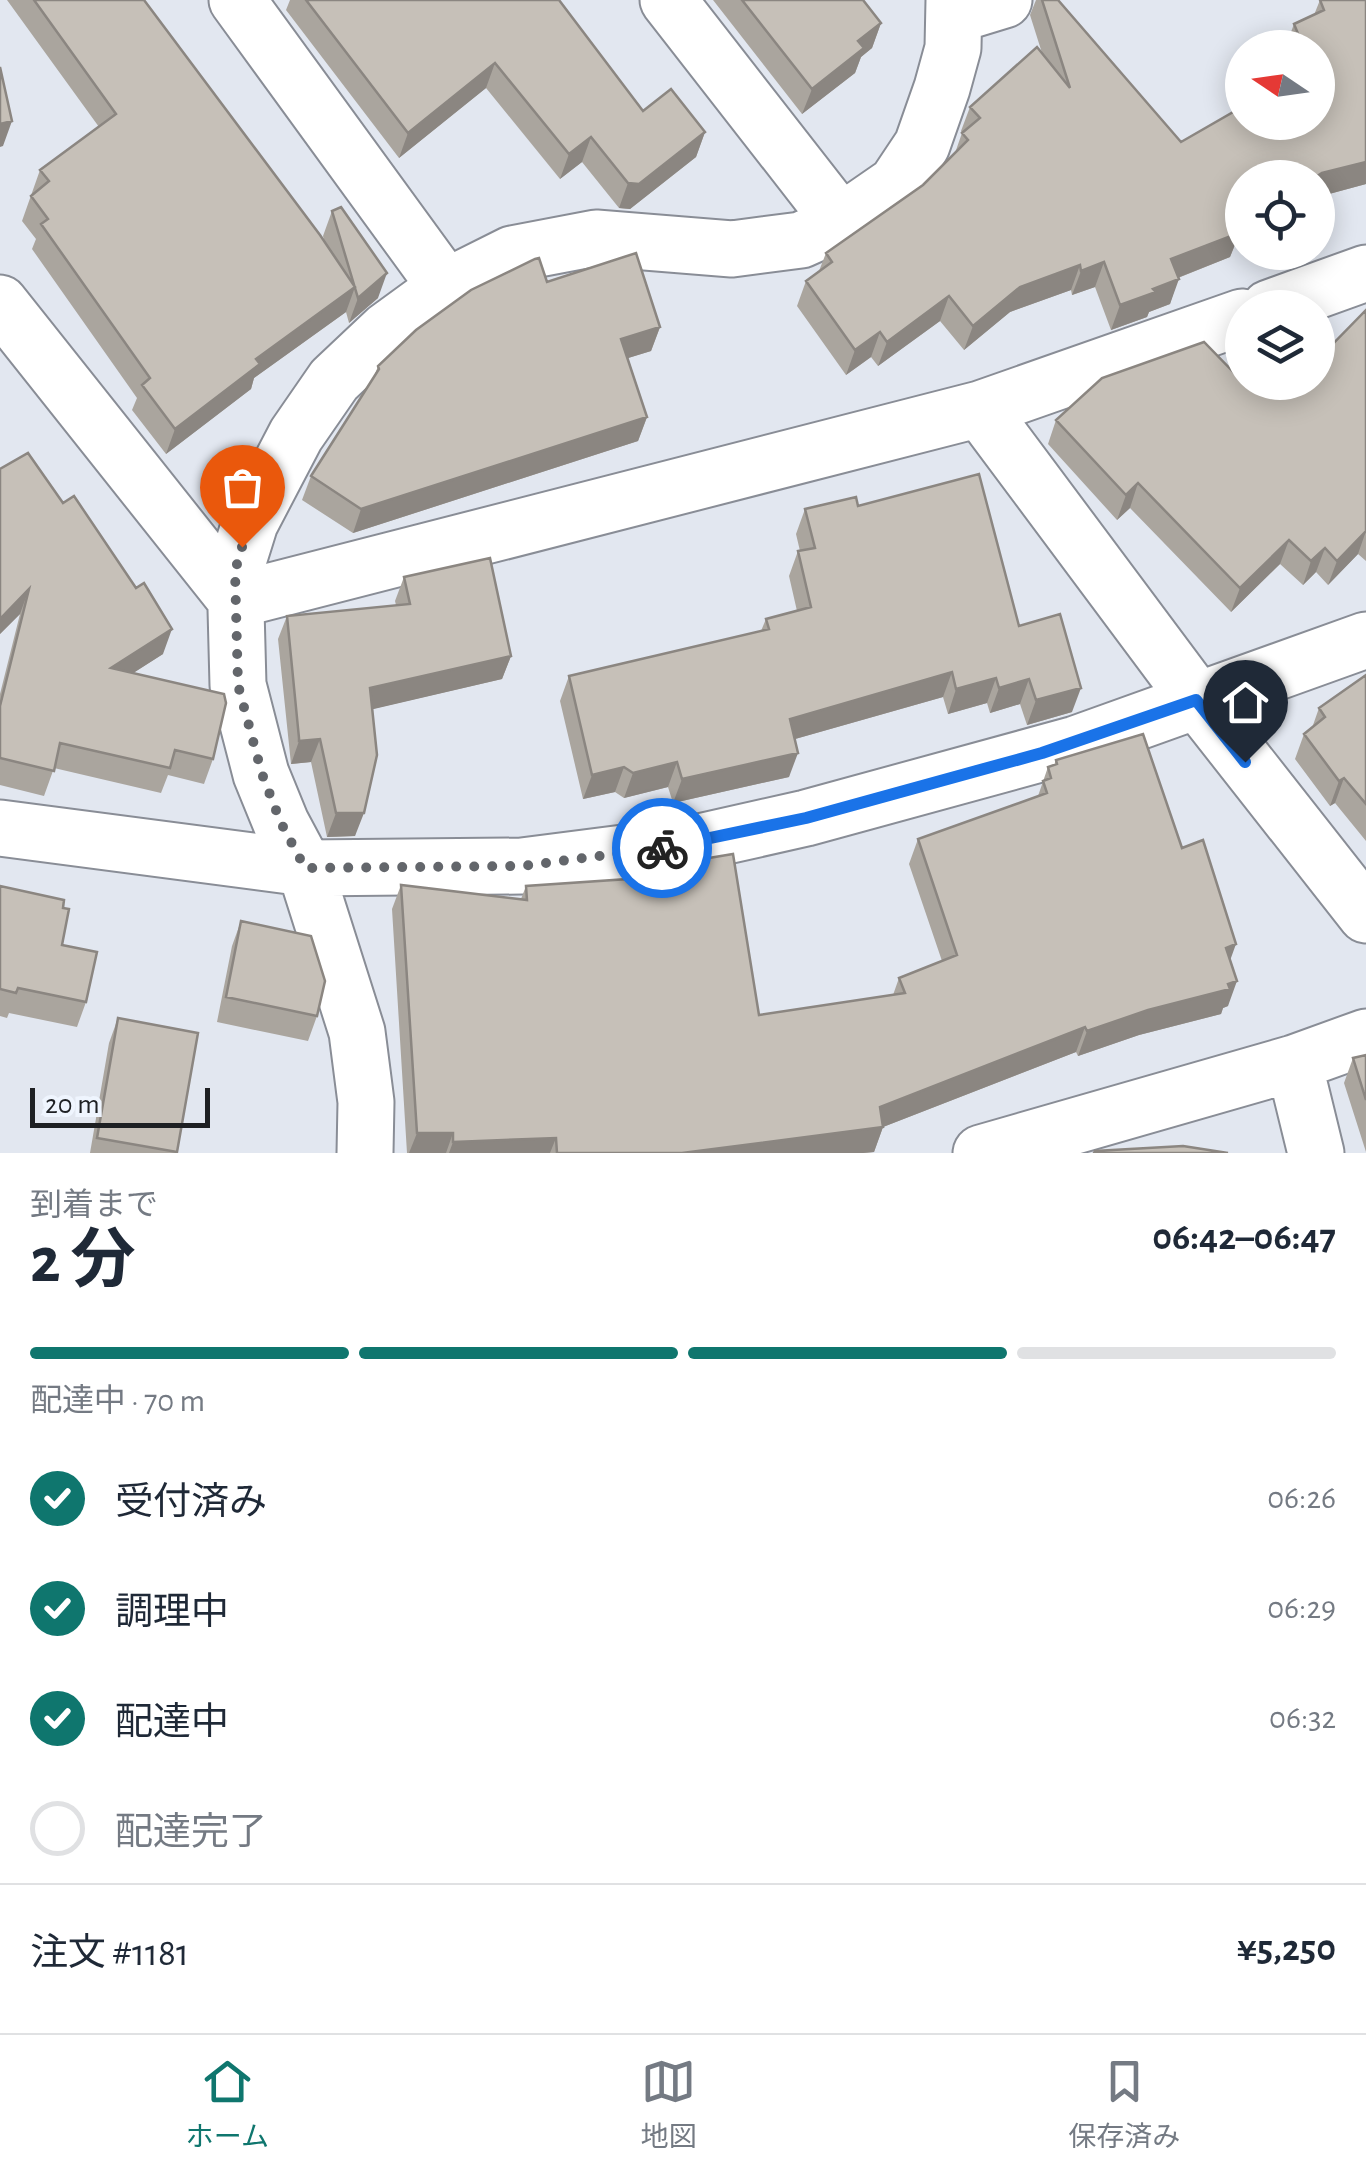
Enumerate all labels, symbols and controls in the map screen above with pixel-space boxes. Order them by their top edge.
north arrow [1225,30,1335,140]
map controls [1225,30,1335,400]
button: locate [1225,160,1335,270]
button: layers [1225,290,1335,400]
pin [200,445,285,548]
icon: bag [215,460,270,515]
pin [1203,660,1288,763]
icon: home [1218,675,1273,730]
courier [612,798,712,898]
icon: bike [635,821,690,876]
scale bar [30,1083,210,1128]
text: 20 m [45,1091,100,1119]
text: 到着まで [30,1189,158,1221]
text: 06:42–06:47 [1152,1219,1336,1257]
text: 2 分 [30,1229,135,1294]
text: 配達中 · 70 m [30,1385,205,1417]
icon: check [30,1471,85,1526]
text: 06:26 [1267,1482,1336,1514]
text: 受付済み [115,1484,267,1522]
icon: check [30,1581,85,1636]
text: 06:29 [1267,1592,1336,1624]
text: 調理中 [115,1594,229,1632]
icon: check [30,1691,85,1746]
text: 06:32 [1269,1702,1336,1734]
text: 配達中 [115,1704,229,1742]
text: 配達完了 [115,1814,267,1852]
text: ¥5,250 [1237,1930,1336,1968]
text: 注文 #1181 [30,1935,189,1973]
tab: ホーム [186,2054,269,2155]
tab: 地図 [641,2054,697,2155]
tab: 保存済み [1068,2054,1180,2155]

